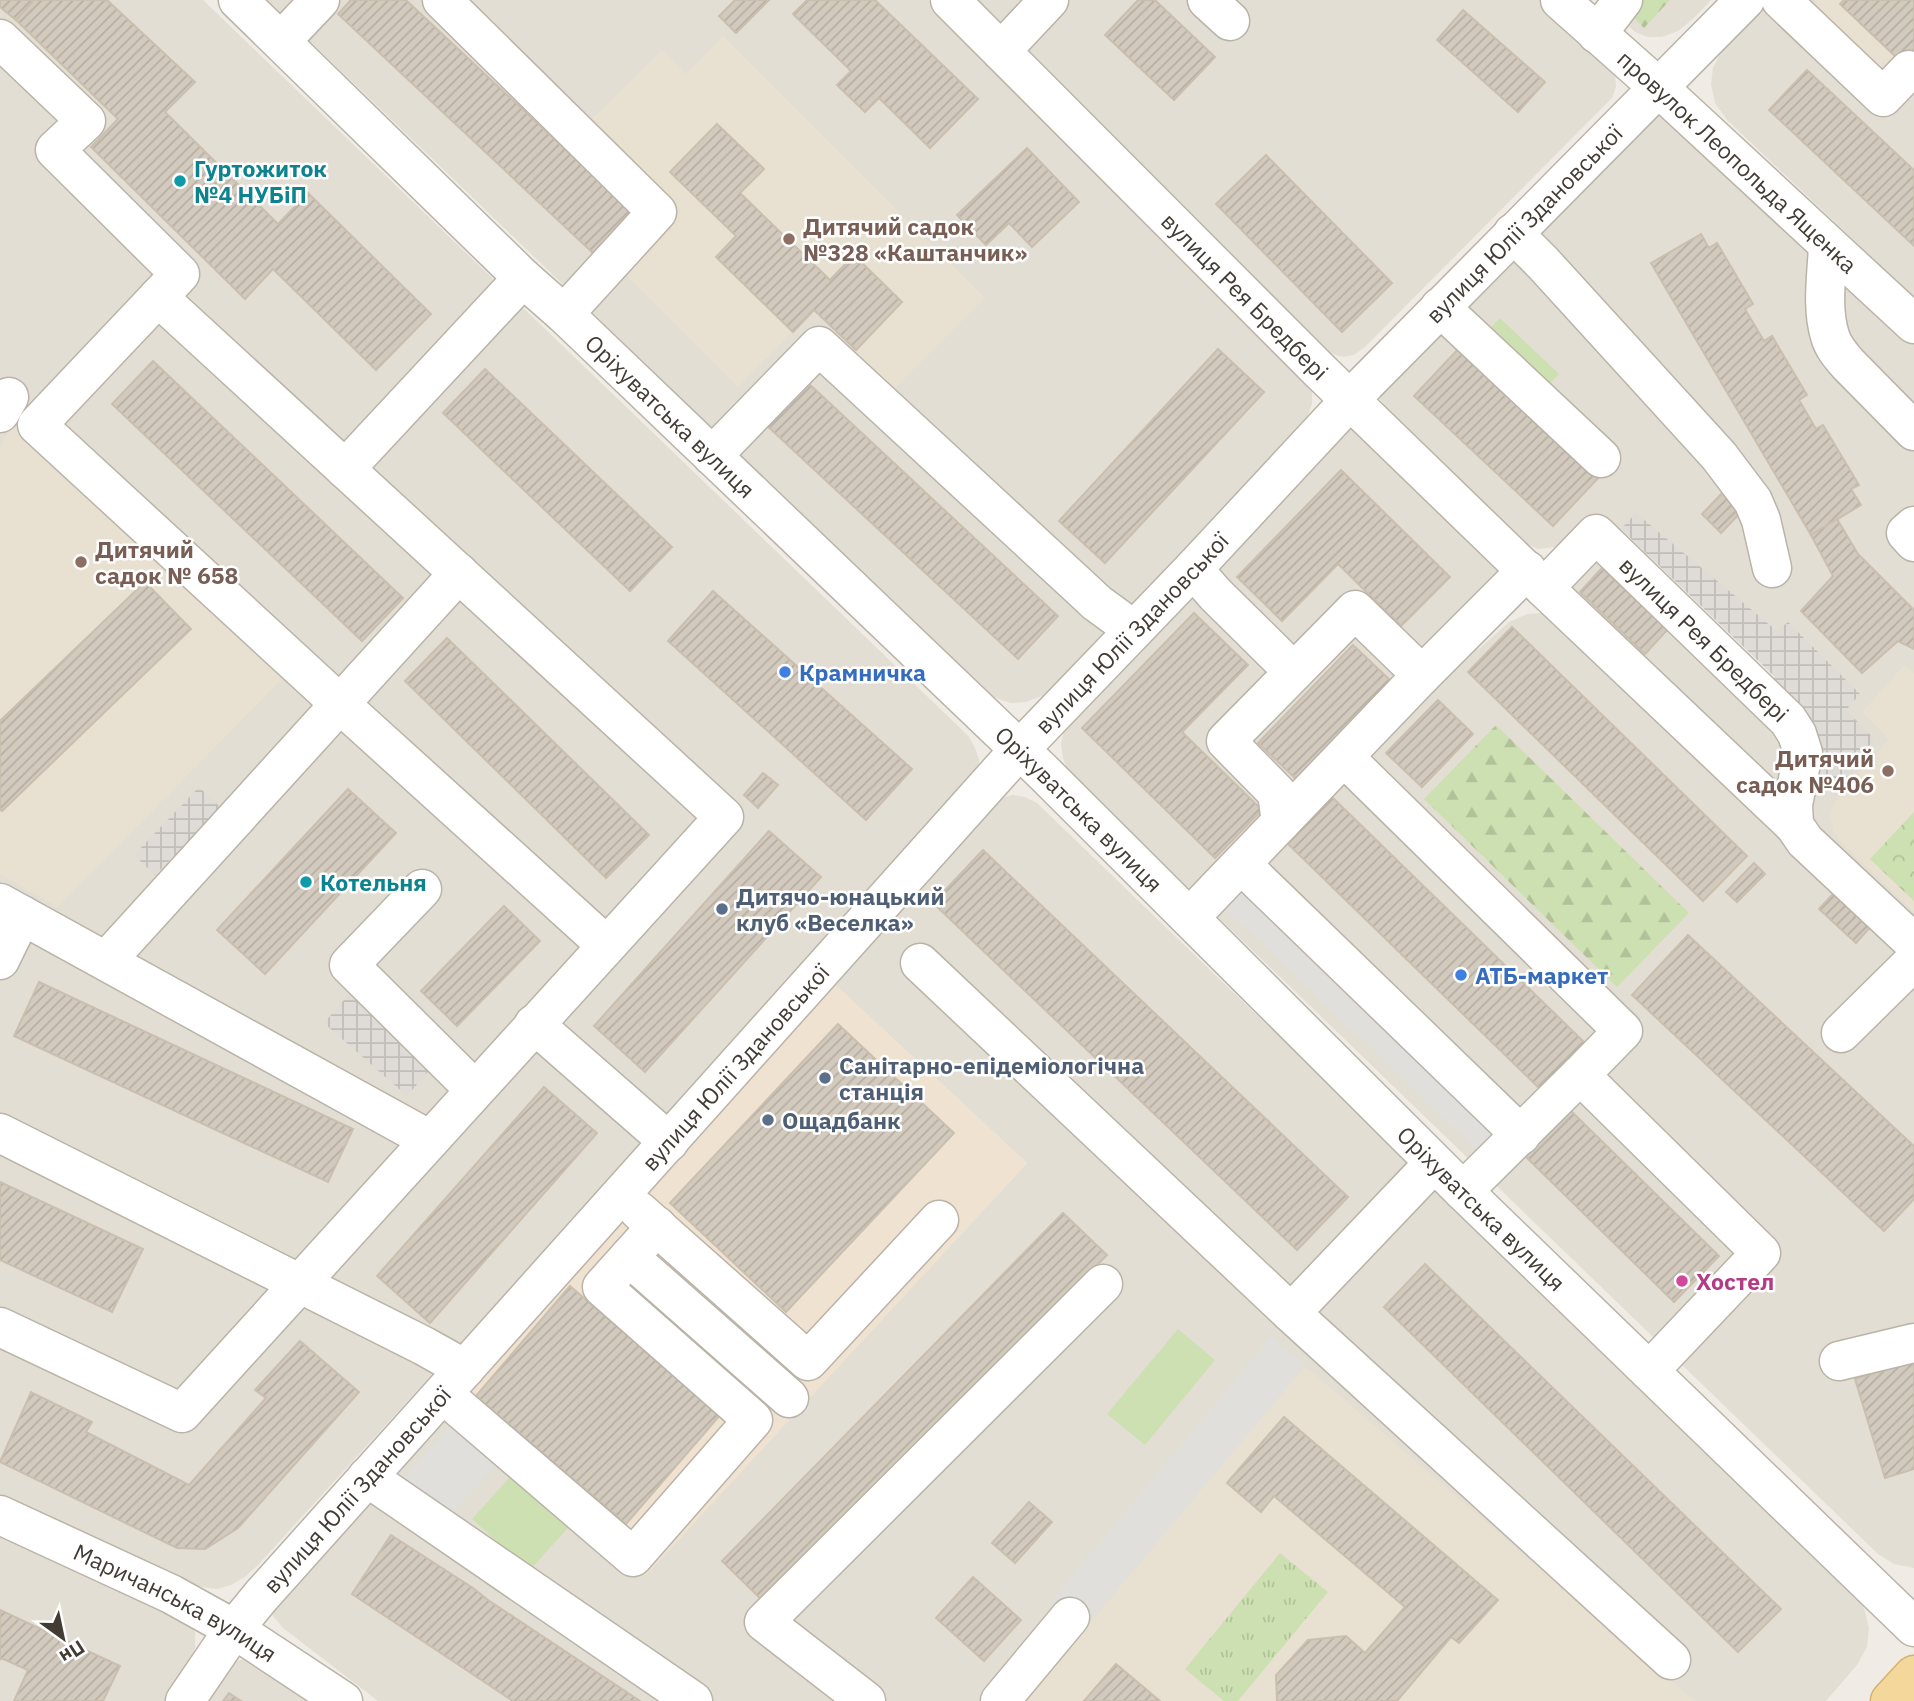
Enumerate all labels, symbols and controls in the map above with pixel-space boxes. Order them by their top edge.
street label: провулок Леопольда Ященка [1612,43,1864,279]
street label: вулиця Юлії Здановської [1419,117,1629,329]
place label: Гуртожиток №4 НУБіП [194,153,327,209]
marker: Гуртожиток №4 НУБіП [172,173,188,189]
street label: вулиця Рея Бредбері [1155,206,1335,386]
place label: Дитячий садок №328 «Каштанчик» [803,211,1027,267]
marker: Дитячий садок №328 «Каштанчик» [781,231,797,247]
street label: Оріхуватська вулиця [579,328,762,504]
street label: вулиця Юлії Здановської [1028,525,1235,740]
place label: Дитячий садок № 658 [95,534,238,590]
street label: вулиця Рея Бредбері [1613,550,1796,728]
marker: Дитячий садок № 658 [73,554,89,570]
place label: Крамничка [799,657,926,687]
marker: Крамничка [777,664,793,680]
street label: Оріхуватська вулиця [989,719,1169,898]
place label: Дитячий садок №406 [1736,743,1874,799]
marker: Дитячий садок №406 [1880,763,1896,779]
place label: Котельня [320,867,427,897]
marker: Котельня [298,874,314,890]
place label: Дитячо-юнацький клуб «Веселка» [736,881,945,937]
marker: Дитячо-юнацький клуб «Веселка» [714,901,730,917]
street label: вулиця Юлії Здановської [635,956,836,1177]
place label: АТБ-маркет [1475,960,1608,990]
marker: АТБ-маркет [1453,967,1469,983]
place label: Санітарно-епідеміологічна станція [839,1050,1144,1106]
marker: Санітарно-епідеміологічна станція [817,1070,833,1086]
place label: Ощадбанк [782,1105,901,1135]
marker: Ощадбанк [760,1112,776,1128]
street label: Оріхуватська вулиця [1391,1119,1572,1297]
place label: Хостел [1696,1266,1774,1296]
marker: Хостел [1674,1273,1690,1289]
street label: вулиця Юлії Здановської [256,1379,458,1599]
street label: Маричанська вулиця [69,1536,283,1668]
north arrow [28,1603,98,1673]
text: Пн [55,1635,89,1669]

